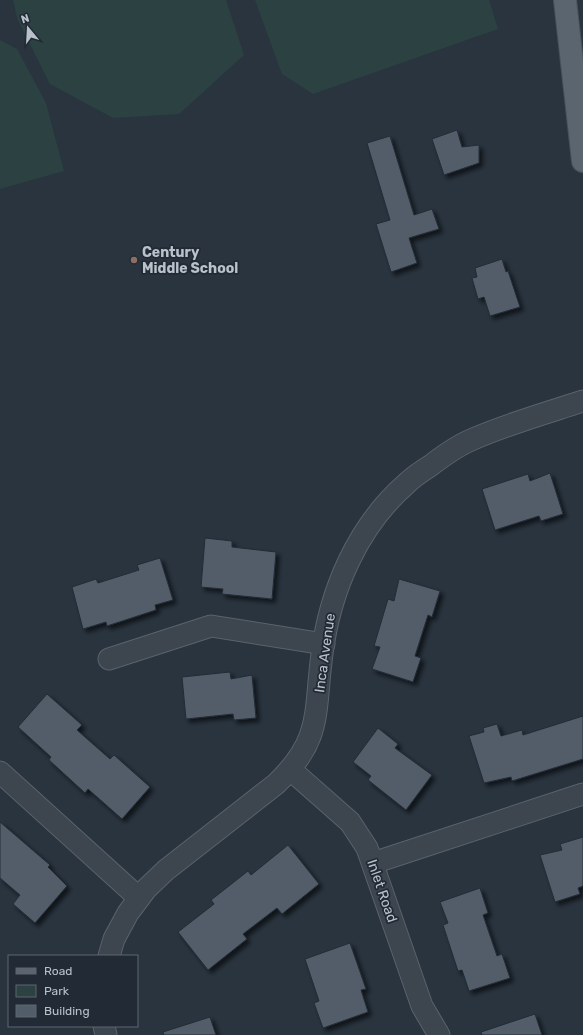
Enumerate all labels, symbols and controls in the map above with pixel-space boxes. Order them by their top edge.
north arrow [8,8,48,48]
text: N [19,12,31,26]
place label: Century Middle School [142,244,238,277]
marker: Century Middle School [129,255,139,265]
street label: Inca Avenue [311,612,339,694]
street label: Inlet Road [363,857,401,925]
legend [8,955,138,1027]
text: Road [44,964,72,978]
text: Park [44,984,70,998]
text: Building [44,1004,90,1018]

